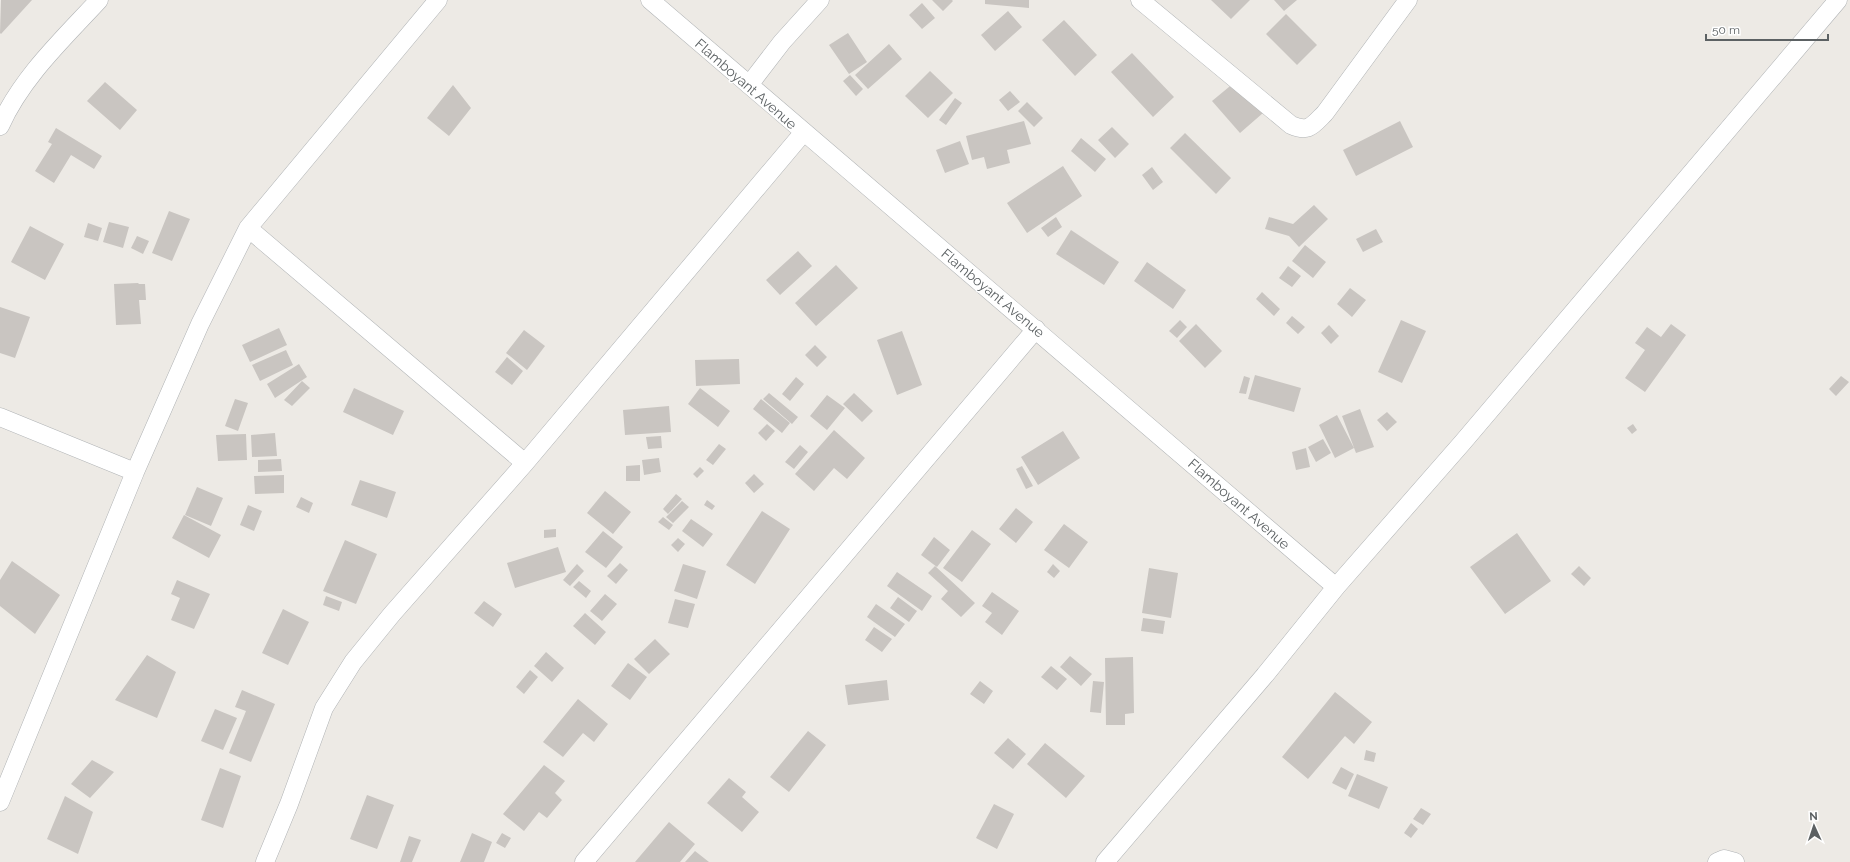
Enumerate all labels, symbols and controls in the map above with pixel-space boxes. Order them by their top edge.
scale bar [1706,16,1828,42]
text: 50 m [1712,23,1740,37]
street label: Flamboyant Avenue [692,36,800,132]
street label: Flamboyant Avenue [938,245,1048,341]
street label: Flamboyant Avenue [1185,456,1293,552]
north arrow [1794,806,1834,846]
text: N [1809,810,1818,823]

